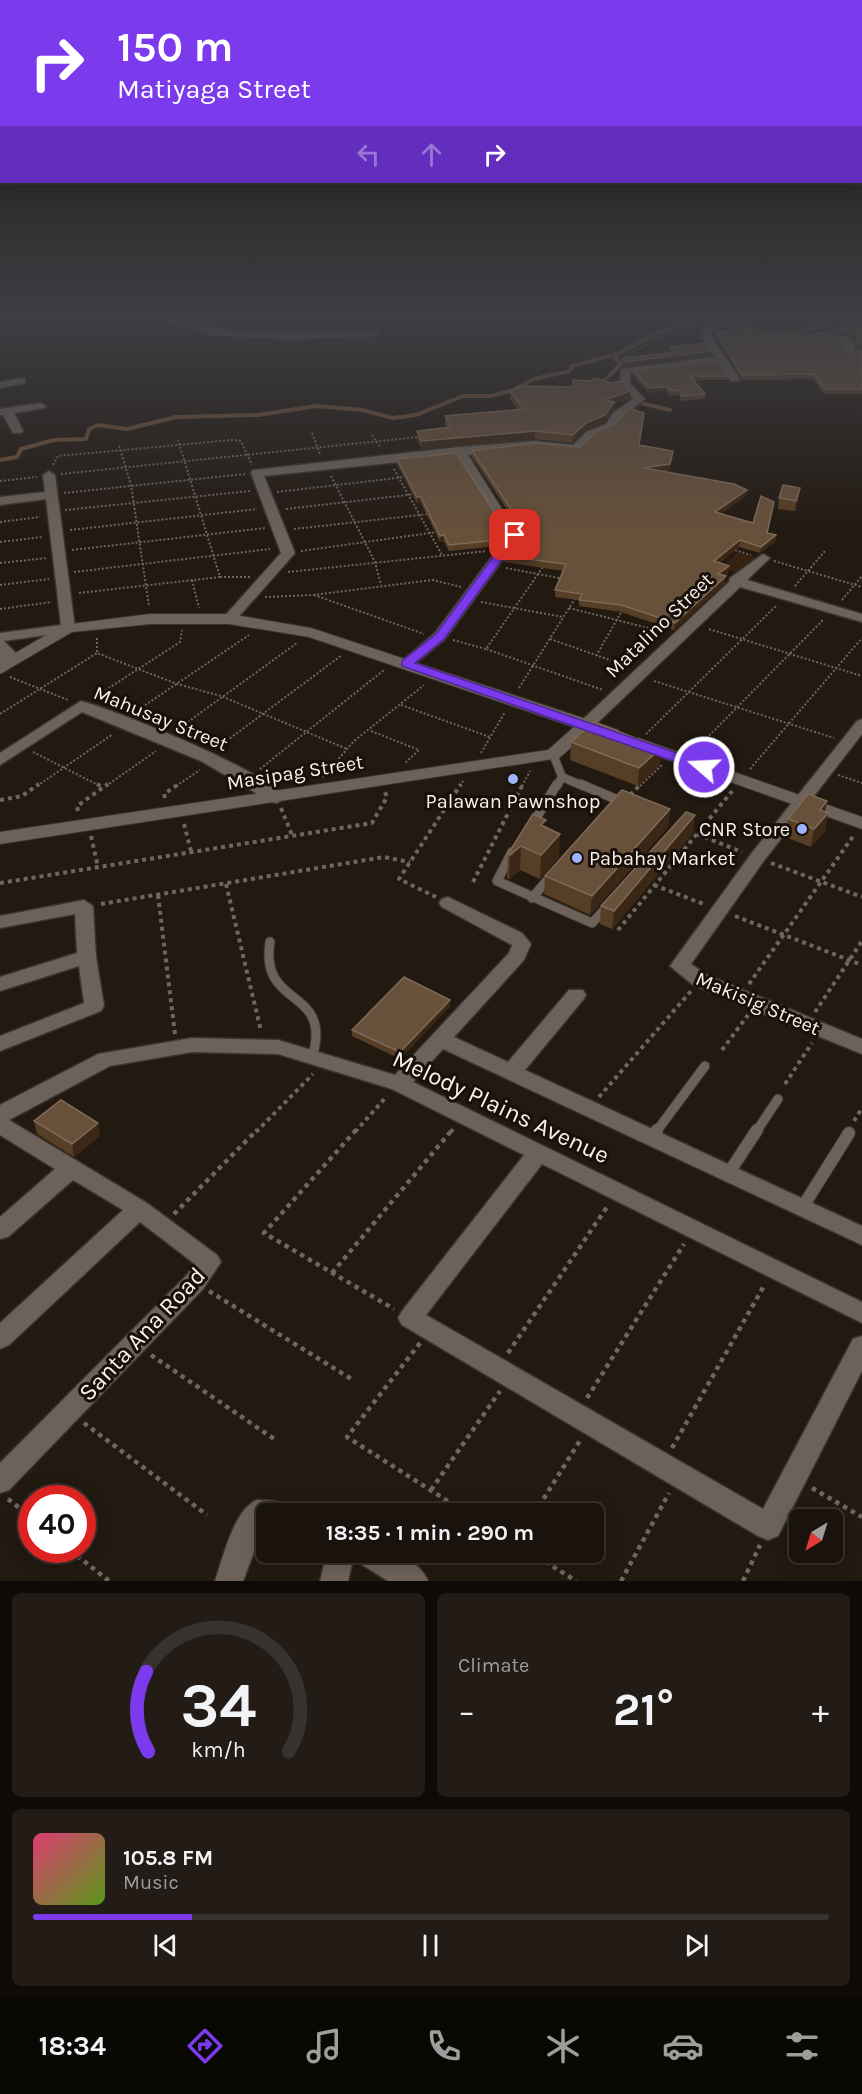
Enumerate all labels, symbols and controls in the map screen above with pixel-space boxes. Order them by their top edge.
text: 150 m [117,22,233,72]
icon: right [18,24,96,102]
text: Matiyaga Street [117,73,311,105]
icon: left [352,138,385,171]
icon: ahead [415,138,448,171]
icon: right [478,138,511,171]
pin [489,509,540,560]
icon: arrive [498,518,531,551]
street label: Matalino Street [601,568,718,683]
street label: Mahusay Street [90,681,232,756]
position arrow [672,735,736,799]
street label: Masipag Street [225,750,366,795]
marker: Palawan Pawnshop [506,772,520,786]
place label: Palawan Pawnshop [426,790,600,813]
place label: CNR Store [699,818,790,841]
marker: CNR Store [795,822,809,836]
place label: Pabahay Market [589,847,736,870]
marker: Pabahay Market [570,851,584,865]
street label: Makisig Street [692,967,824,1040]
street label: Melody Plains Avenue [388,1044,614,1170]
street label: Santa Ana Road [73,1261,211,1407]
speed limit sign: 40 [18,1485,96,1563]
north arrow [789,1509,843,1563]
map controls [789,1509,843,1563]
text: 18:35 · 1 min · 290 m [326,1520,534,1546]
text: Climate [458,1654,529,1677]
text: 34 [181,1669,256,1742]
text: 21° [613,1684,674,1736]
text: − [458,1692,475,1730]
text: + [812,1692,829,1730]
text: km/h [191,1737,246,1762]
text: 105.8 FM [123,1845,213,1871]
text: Music [123,1871,179,1894]
icon: previous [149,1929,182,1962]
icon: pause [414,1929,447,1962]
icon: next [680,1929,713,1962]
icon: directions [184,2025,226,2067]
icon: music [303,2025,345,2067]
icon: phone [423,2025,465,2067]
icon: climate [542,2025,584,2067]
icon: car [662,2025,704,2067]
icon: filters [781,2025,823,2067]
text: 18:34 [39,2030,106,2062]

